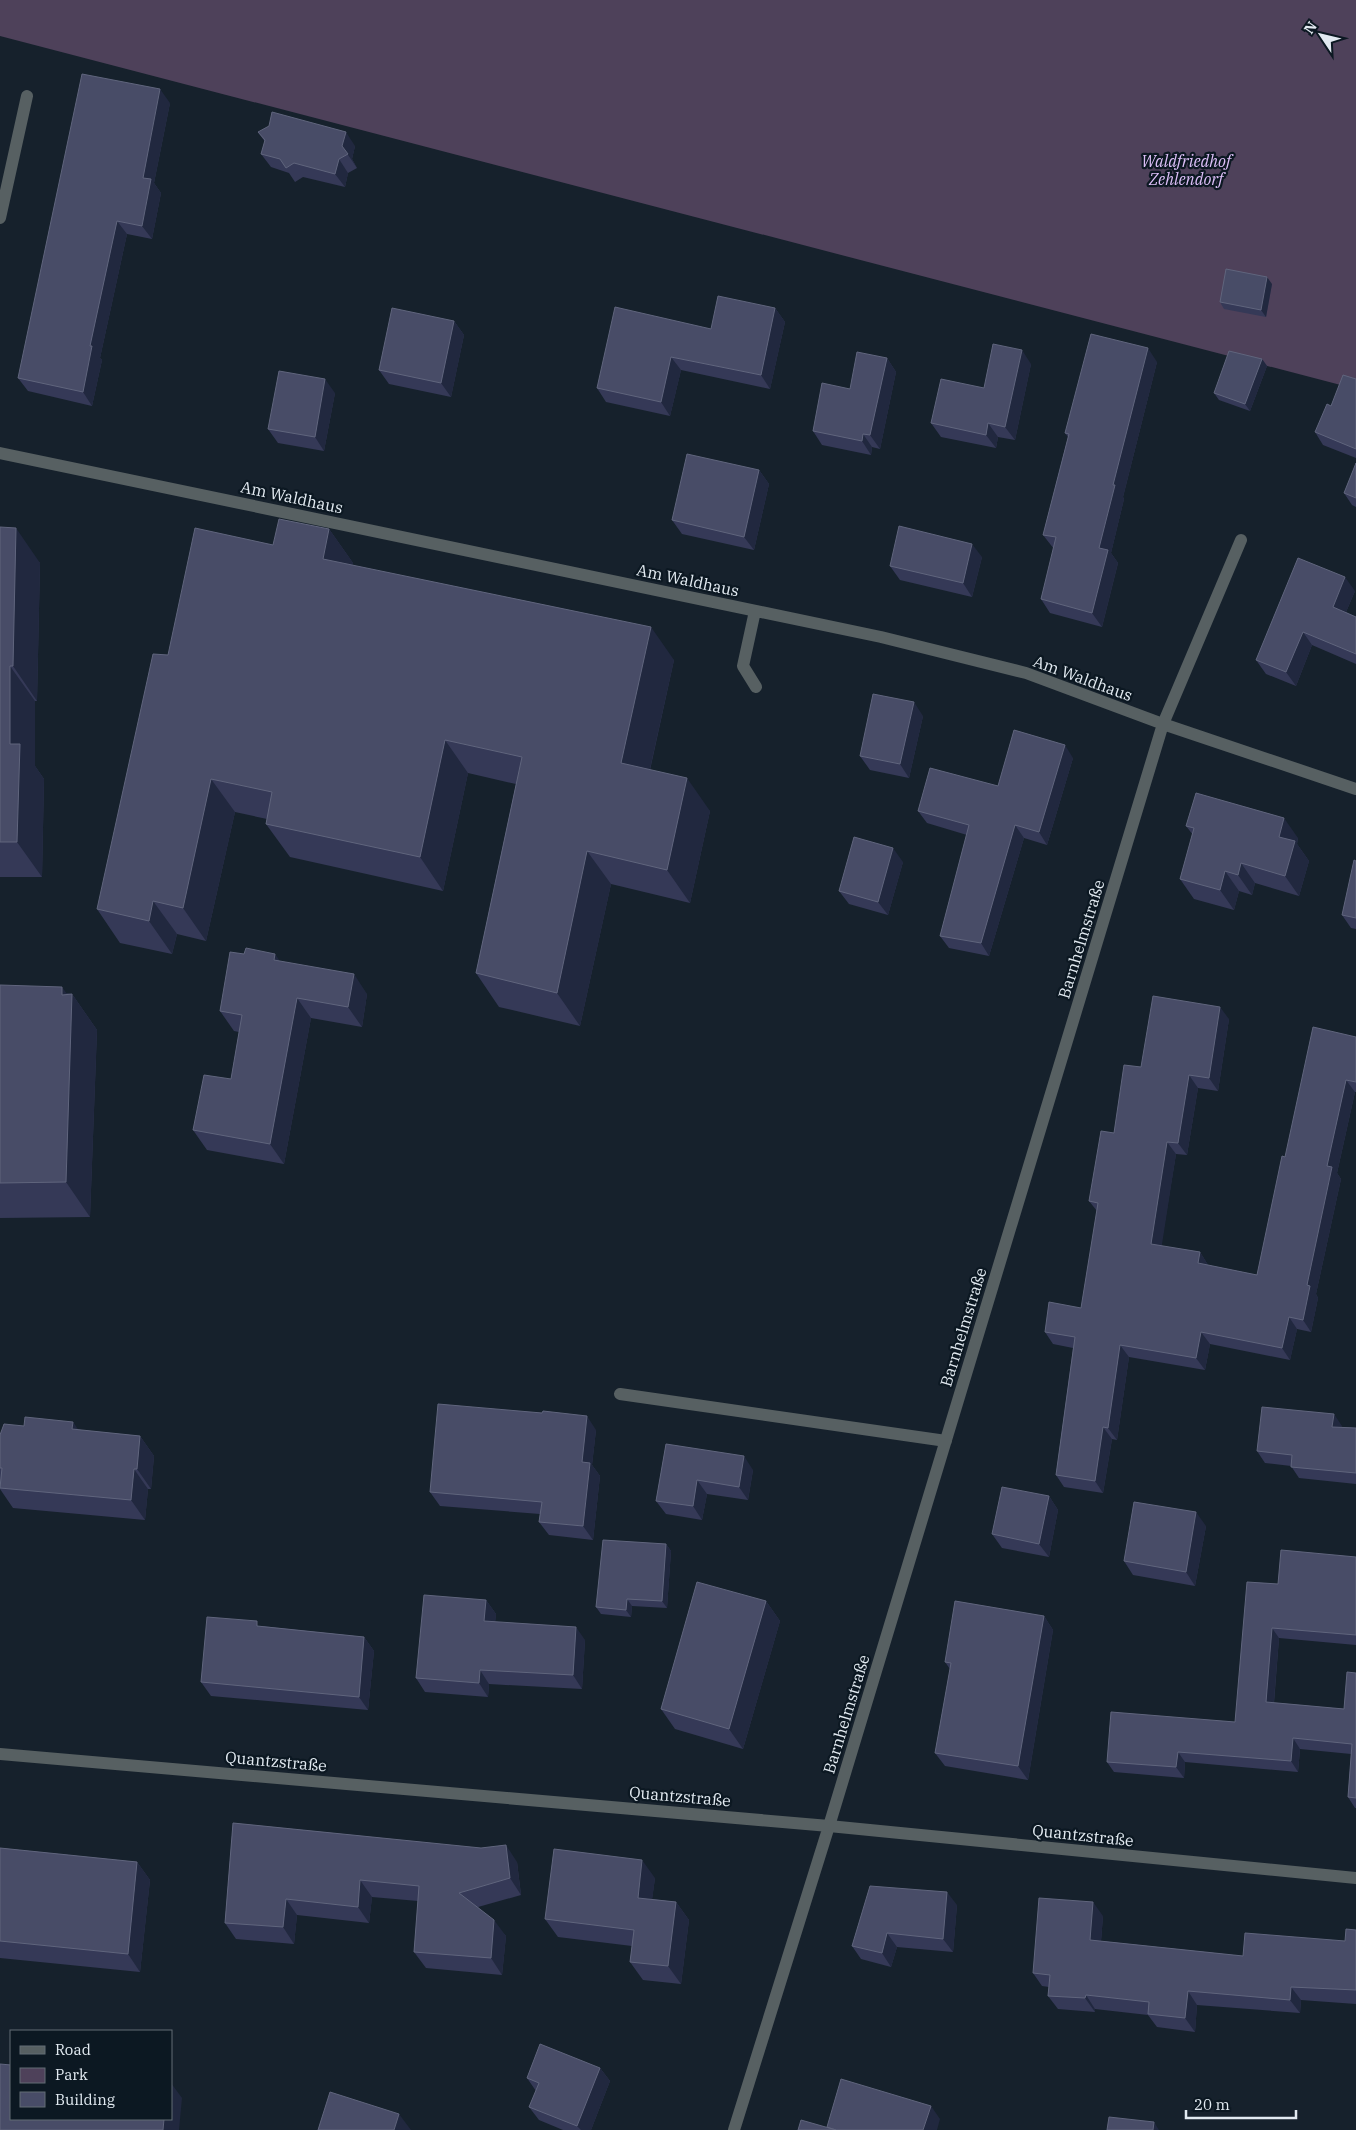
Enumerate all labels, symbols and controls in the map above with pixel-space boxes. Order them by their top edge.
north arrow [1296,10,1346,60]
text: N [1300,18,1321,37]
park label: Waldfriedhof Zehlendorf [1141,151,1234,189]
street label: Am Waldhaus [239,476,345,518]
street label: Am Waldhaus [635,559,741,601]
street label: Am Waldhaus [1031,651,1135,705]
street label: Barnhelmstraße [1053,877,1109,1001]
street label: Barnhelmstraße [935,1265,991,1389]
street label: Barnhelmstraße [818,1652,874,1776]
street label: Quantzstraße [224,1747,328,1775]
street label: Quantzstraße [628,1782,732,1810]
street label: Quantzstraße [1031,1820,1135,1850]
legend [10,2030,172,2120]
text: Road [55,2040,91,2059]
text: Park [55,2065,88,2084]
scale bar [1186,2088,1296,2120]
text: Building [55,2090,115,2109]
text: 20 m [1194,2095,1230,2114]

